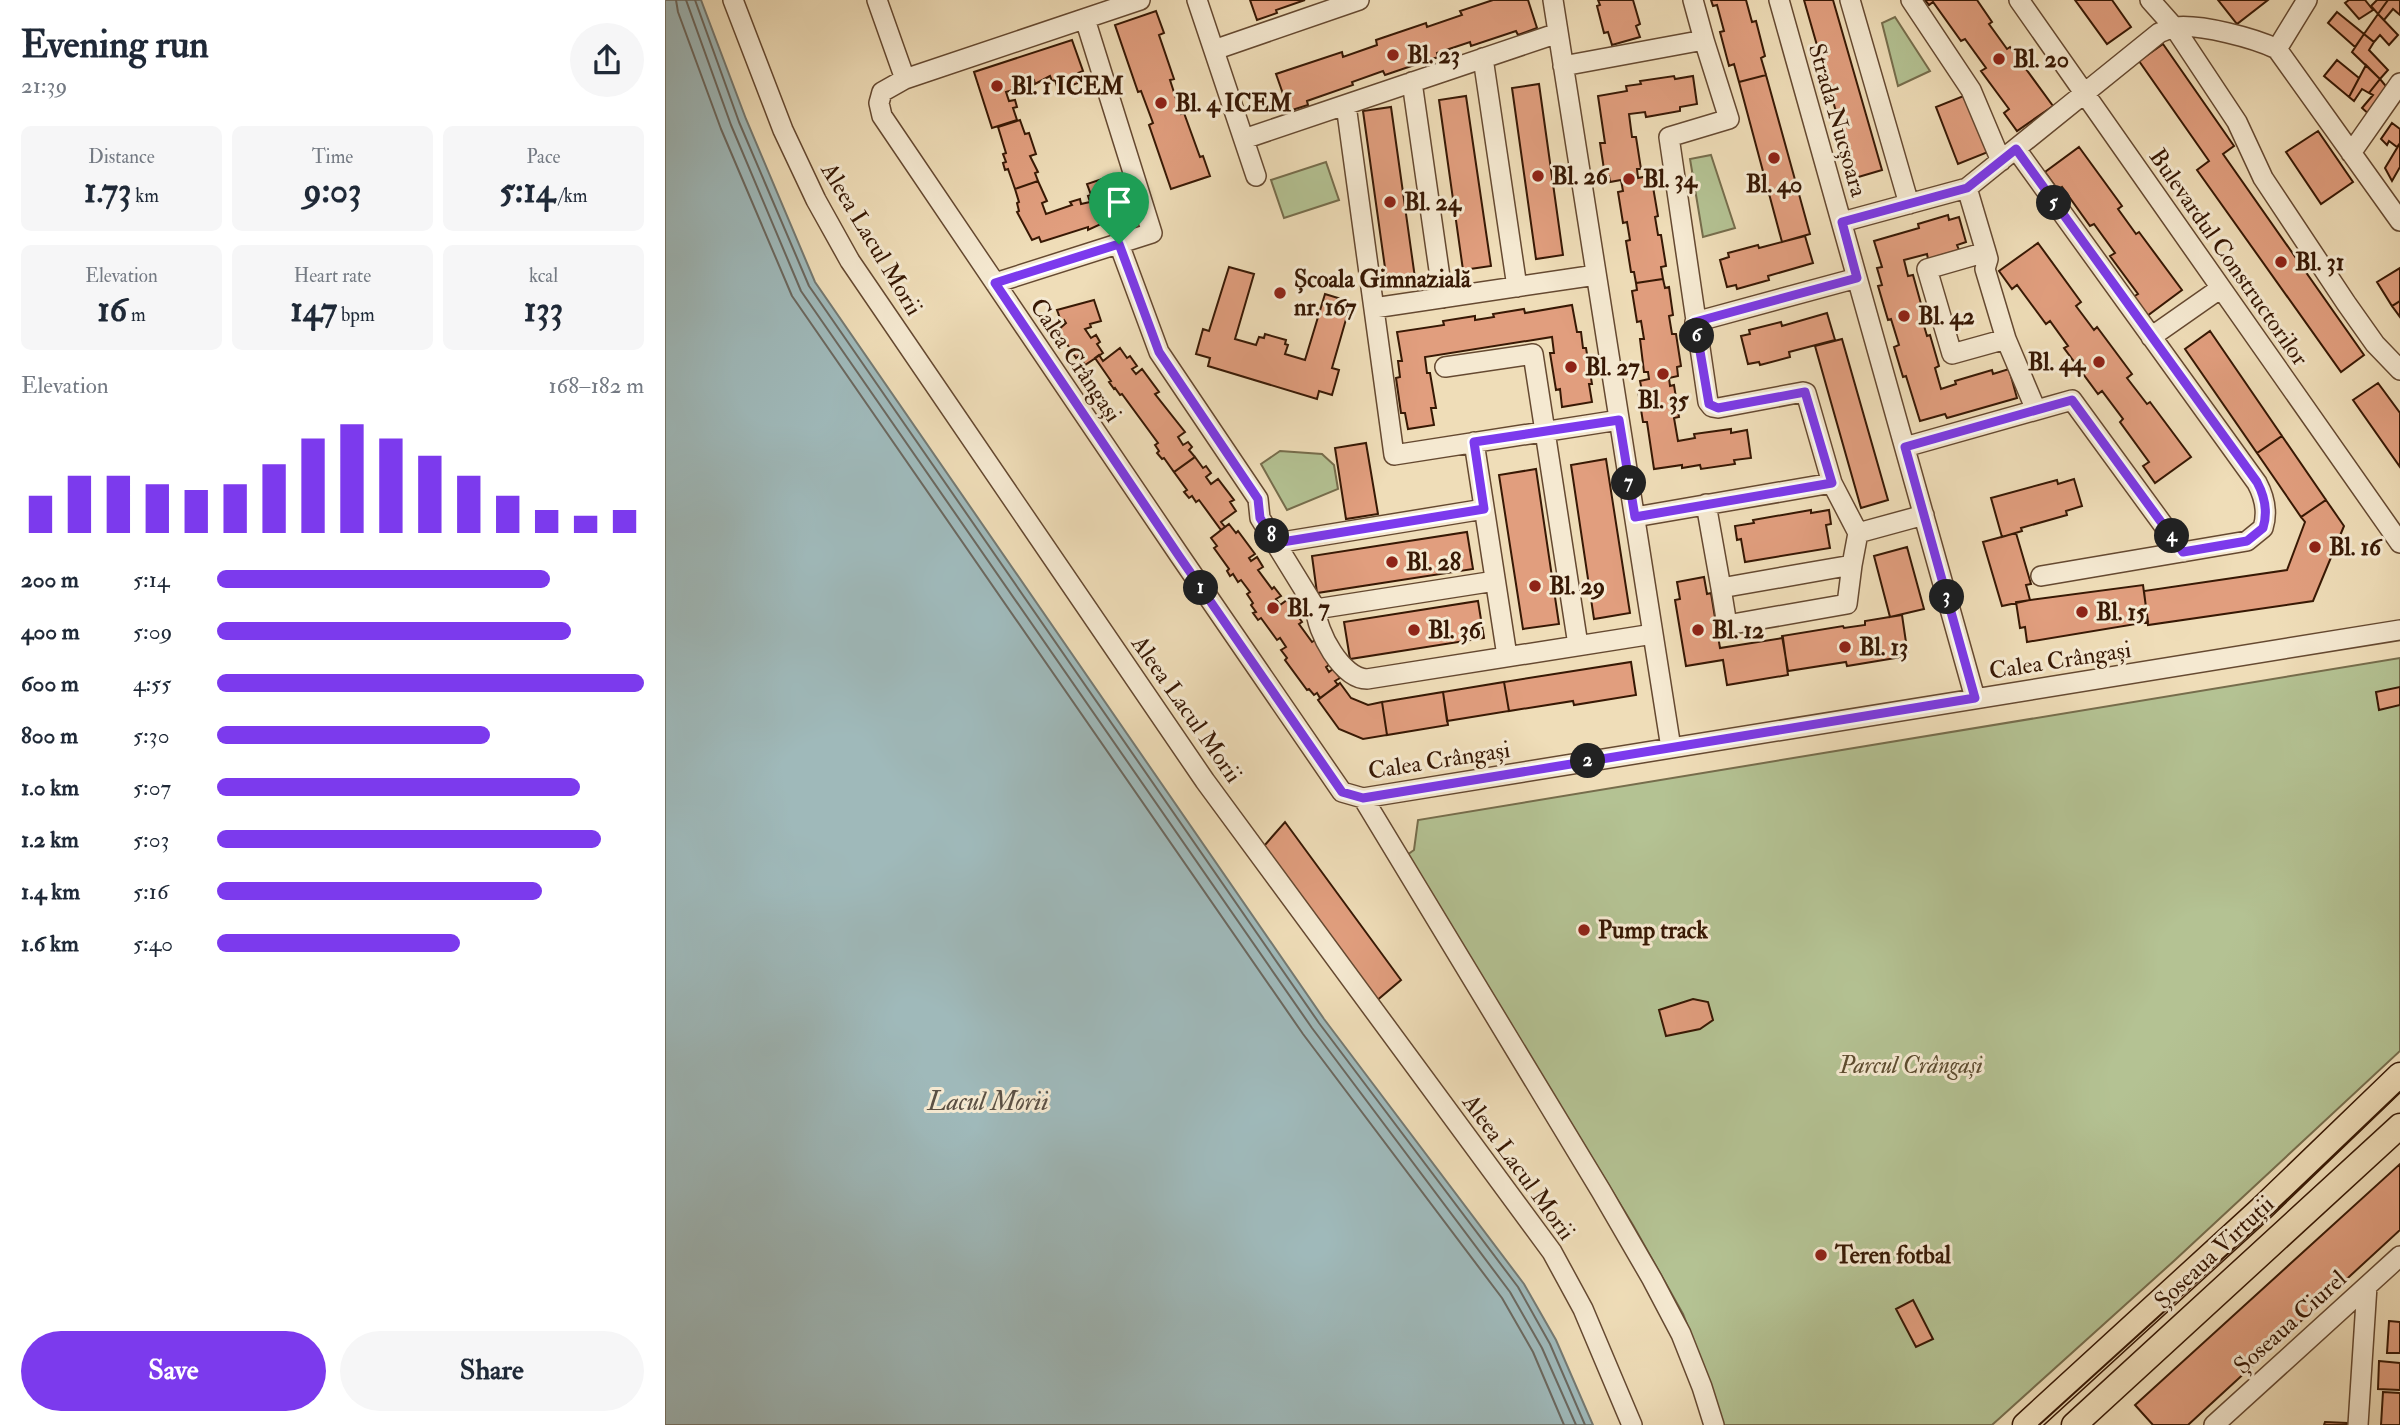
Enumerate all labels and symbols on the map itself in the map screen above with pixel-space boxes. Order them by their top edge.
place label: Bl. 23 [1407,40,1460,71]
street label: Strada Nucșoara [1801,40,1875,202]
place label: Bl. 20 [2013,44,2069,75]
marker: Bl. 23 [1385,47,1401,63]
marker: Bl. 20 [1991,51,2007,67]
place label: Bl. 1 ICEM [1011,71,1124,102]
marker: Bl. 1 ICEM [989,78,1005,94]
place label: Bl. 4 ICEM [1175,88,1292,119]
marker: Bl. 4 ICEM [1153,95,1169,111]
street label: Bulevardul Constructorilor [2142,143,2315,372]
marker: Bl. 40 [1766,150,1782,166]
street label: Aleea Lacul Morii [813,156,929,321]
place label: Bl. 26 [1552,161,1610,192]
place label: Bl. 34 [1643,164,1699,195]
marker: Bl. 26 [1530,168,1546,184]
place label: Bl. 40 [1746,169,1802,200]
marker: Bl. 34 [1621,171,1637,187]
pin [1089,172,1149,244]
pin: 5 [2037,186,2071,220]
place label: Bl. 24 [1404,187,1463,218]
marker: Bl. 24 [1382,194,1398,210]
place label: Bl. 31 [2295,247,2344,278]
marker: Bl. 31 [2273,254,2289,270]
place label: Școala Gimnazială nr. 167 [1294,264,1472,323]
marker: Școala Gimnazială nr. 167 [1272,285,1288,301]
street label: Calea Crângași [1023,292,1128,428]
place label: Bl. 42 [1918,301,1975,332]
marker: Bl. 42 [1896,308,1912,324]
pin: 6 [1679,318,1715,354]
place label: Bl. 44 [2028,347,2087,378]
place label: Bl. 27 [1585,352,1641,383]
marker: Bl. 44 [2091,354,2107,370]
marker: Bl. 27 [1563,359,1579,375]
marker: Bl. 35 [1655,366,1671,382]
place label: Bl. 35 [1637,385,1689,416]
pin: 7 [1611,466,1647,500]
pin: 8 [1255,518,1289,554]
pin: 4 [2155,518,2189,554]
place label: Bl. 16 [2329,532,2383,563]
marker: Bl. 16 [2307,539,2323,555]
place label: Bl. 28 [1406,547,1462,578]
marker: Bl. 28 [1384,554,1400,570]
pin: 1 [1183,570,1219,606]
place label: Bl. 29 [1549,571,1605,602]
marker: Bl. 29 [1527,578,1543,594]
pin: 3 [1929,580,1965,614]
place label: Bl. 7 [1287,593,1330,624]
place label: Bl. 15 [2096,597,2147,628]
marker: Bl. 7 [1265,600,1281,616]
marker: Bl. 15 [2074,604,2090,620]
place label: Bl. 36 [1428,615,1483,646]
place label: Bl. 12 [1712,615,1764,646]
marker: Bl. 36 [1406,622,1422,638]
marker: Bl. 12 [1690,622,1706,638]
street label: Aleea Lacul Morii [1124,629,1249,789]
place label: Bl. 13 [1859,632,1908,663]
street label: Calea Crângași [1987,634,2133,687]
marker: Bl. 13 [1837,639,1853,655]
street label: Calea Crângași [1366,734,1512,787]
pin: 2 [1571,744,1605,778]
place label: Pump track [1598,915,1708,946]
marker: Pump track [1576,922,1592,938]
park label: Parcul Crângași [1838,1050,1983,1081]
water label: Lacul Morii [927,1086,1048,1118]
street label: Aleea Lacul Morii [1455,1087,1582,1246]
street label: Șoseaua Virtuții [2148,1189,2281,1316]
place label: Teren fotbal [1834,1240,1952,1271]
marker: Teren fotbal [1813,1247,1829,1263]
street label: Șoseaua Ciurel [2227,1264,2353,1381]

